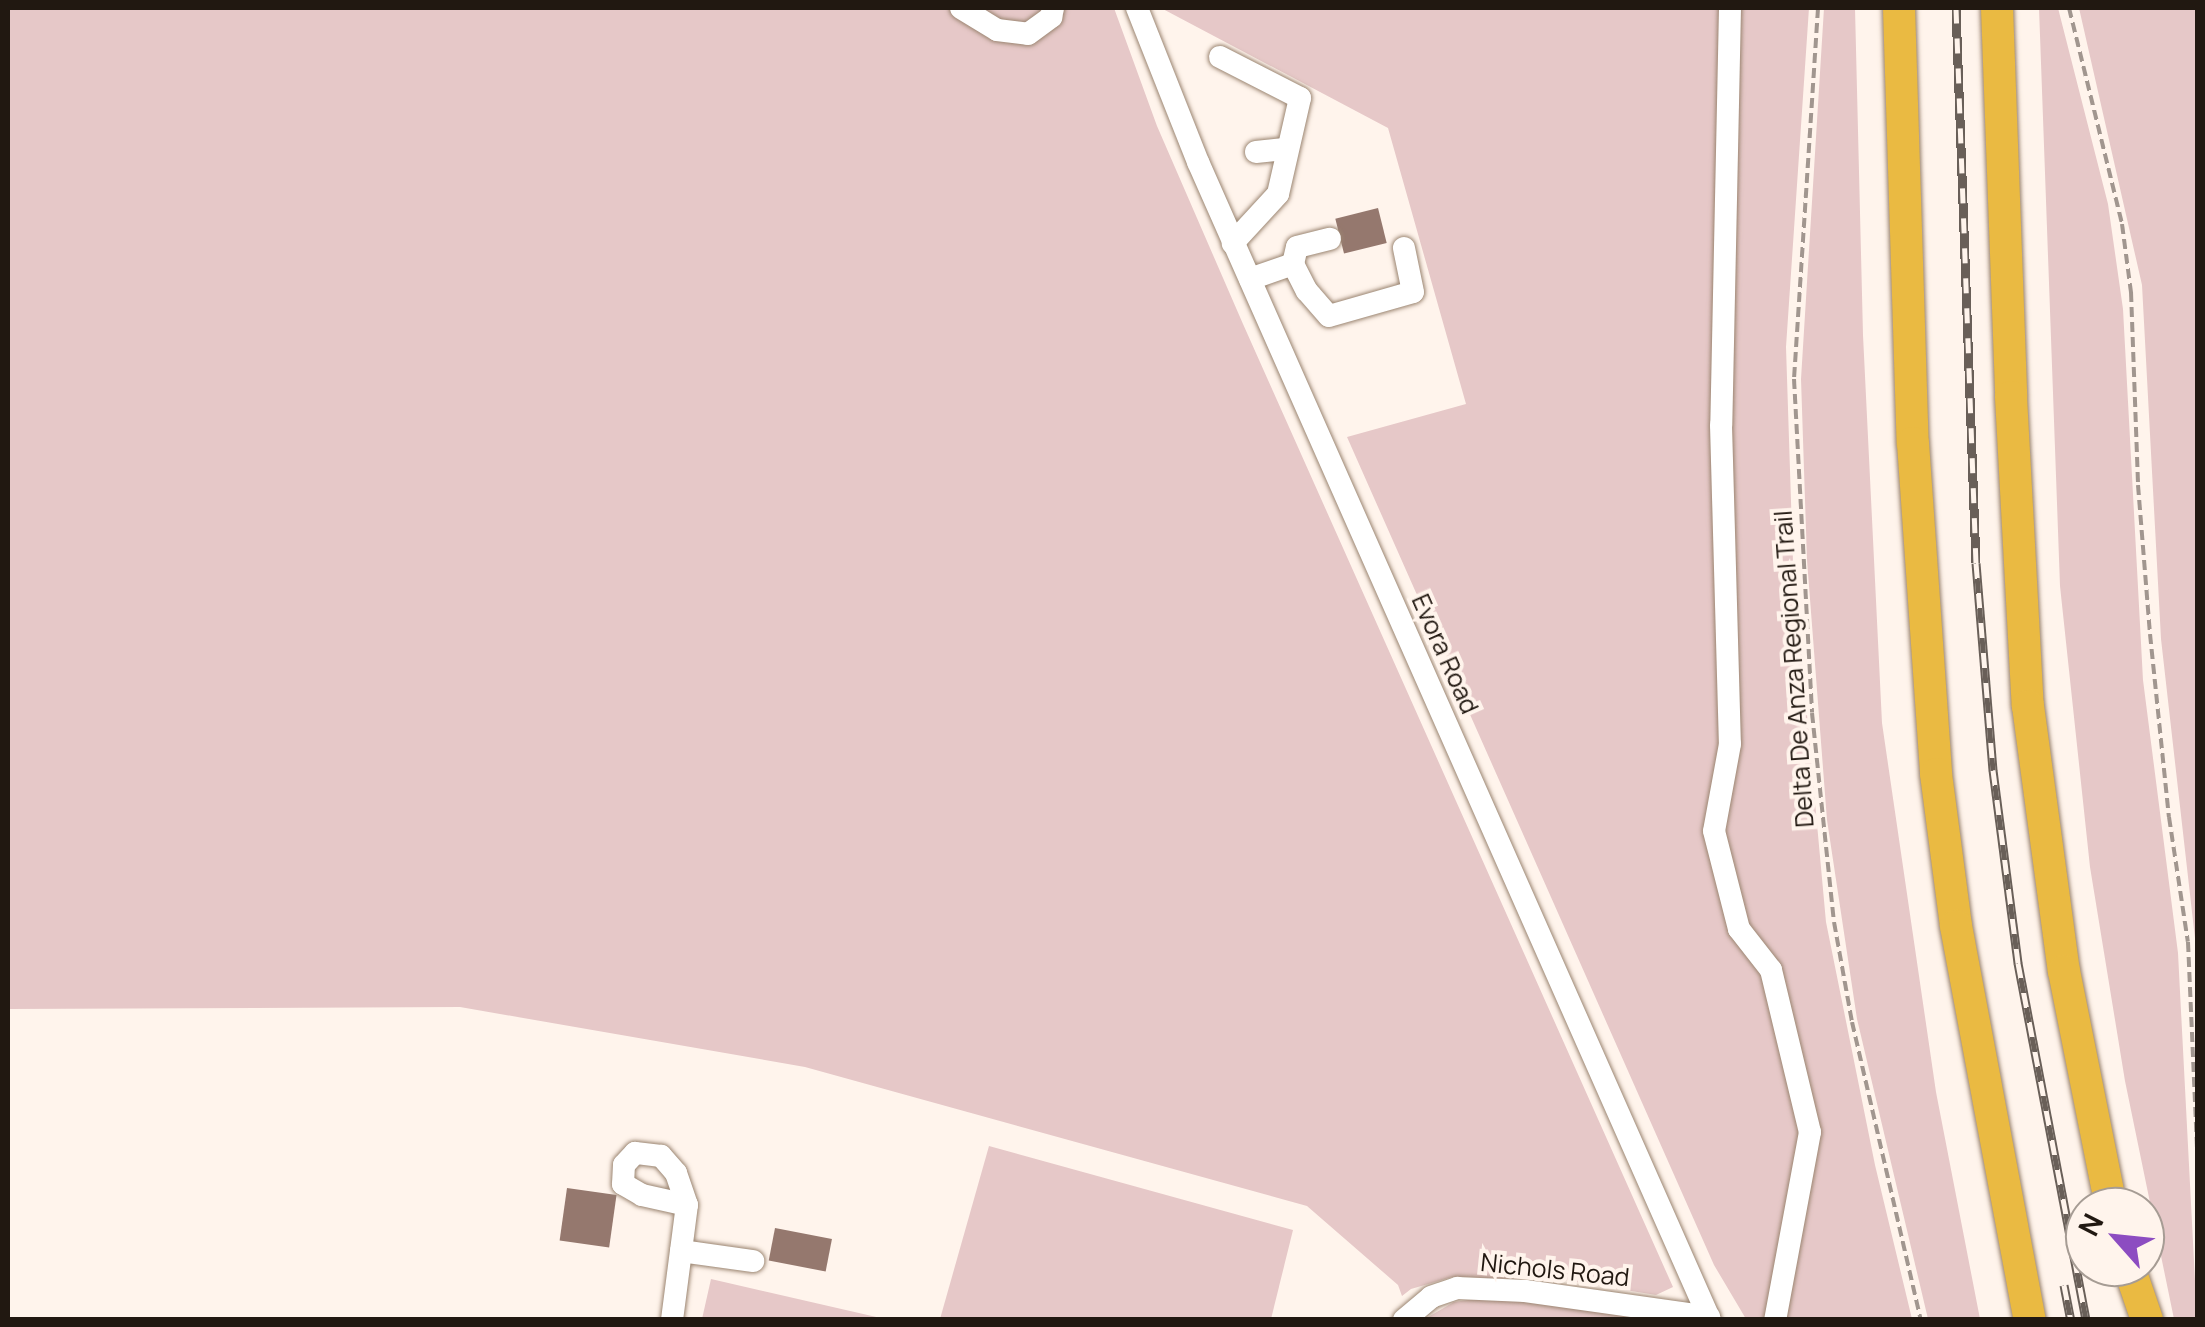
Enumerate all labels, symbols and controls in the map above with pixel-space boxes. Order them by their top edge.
street label: Delta De Anza Regional Trail [1768,509,1820,829]
street label: Evora Road [1405,589,1485,719]
north arrow [2065,1187,2165,1287]
text: N [2069,1207,2112,1242]
street label: Nichols Road [1479,1247,1631,1293]

